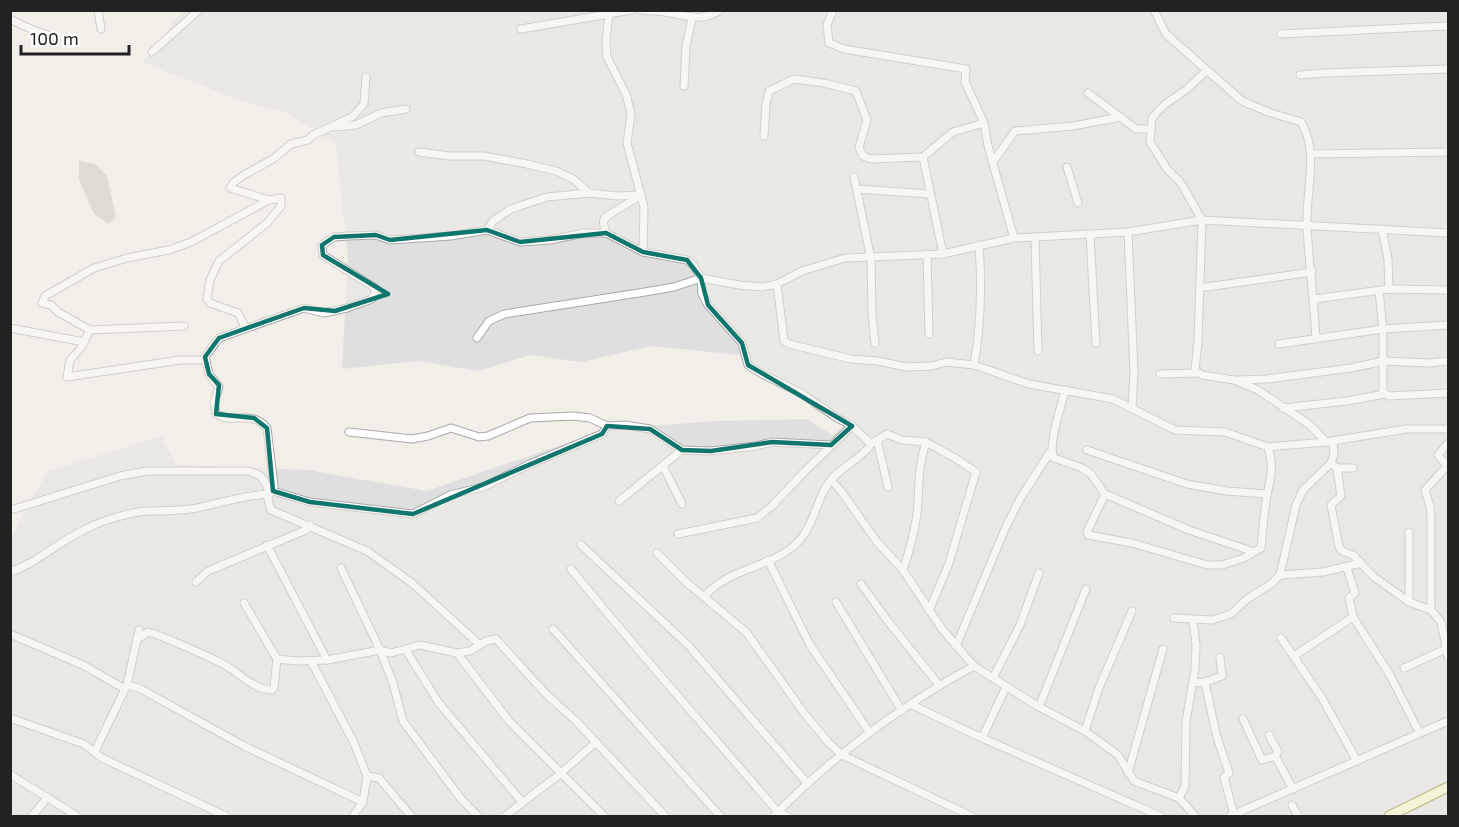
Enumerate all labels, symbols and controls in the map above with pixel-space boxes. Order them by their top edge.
scale bar [21,18,129,56]
text: 100 m [30,27,79,49]

